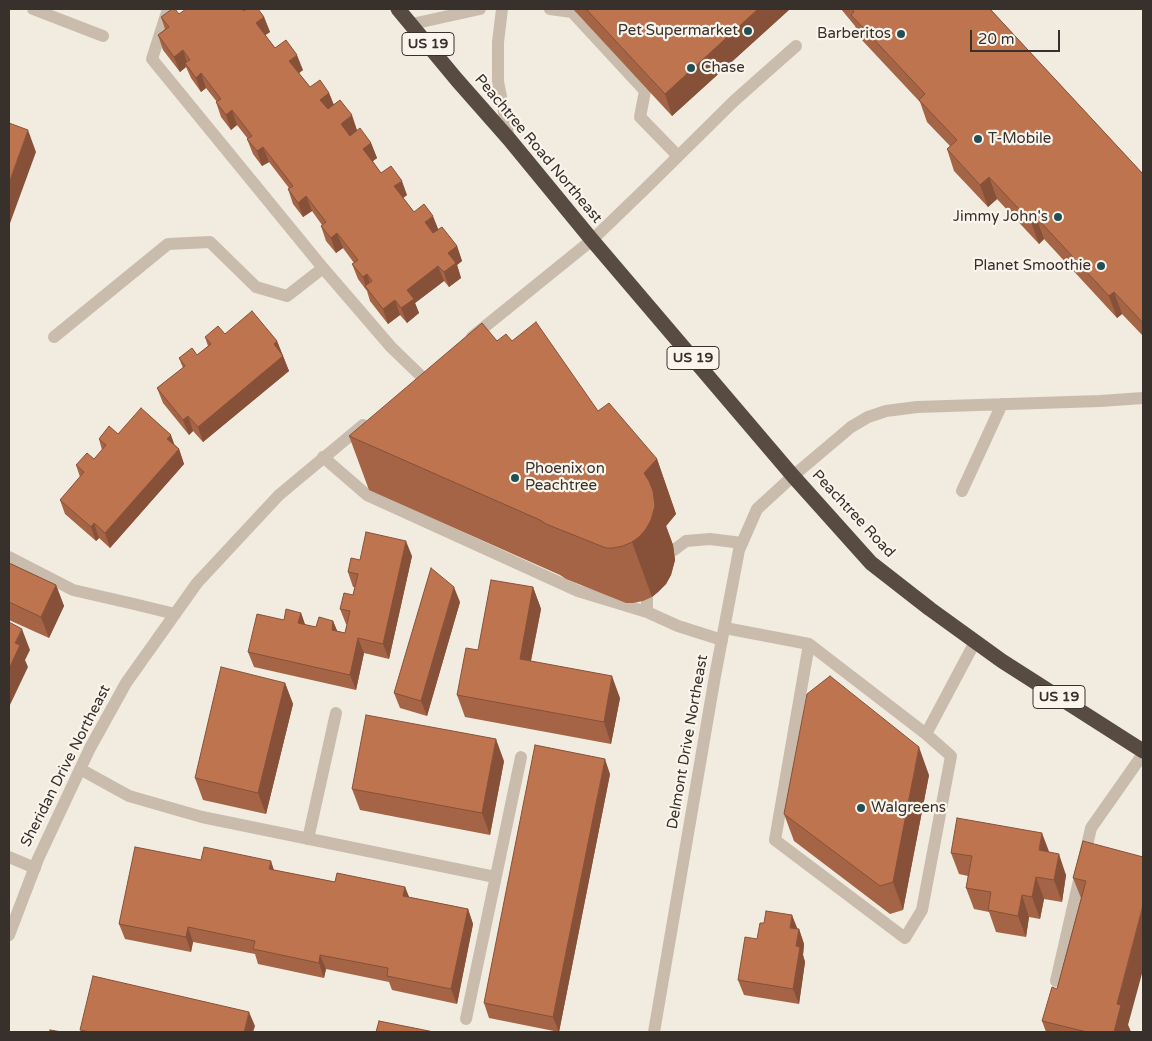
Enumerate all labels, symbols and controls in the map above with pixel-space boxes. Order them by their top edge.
scale bar [972,20,1062,52]
place label: Pet Supermarket [618,22,738,40]
marker: Pet Supermarket [742,25,754,37]
place label: Barberitos [817,25,891,43]
marker: Barberitos [895,28,907,40]
text: 20 m [978,30,1015,48]
road number: US 19 [402,33,454,56]
place label: Chase [701,59,745,77]
marker: Chase [685,62,697,74]
street label: Peachtree Road Northeast [470,71,606,227]
place label: T-Mobile [988,130,1051,148]
marker: T-Mobile [972,133,984,145]
place label: Jimmy John's [953,208,1048,226]
marker: Jimmy John's [1052,211,1064,223]
place label: Planet Smoothie [973,257,1091,275]
marker: Planet Smoothie [1095,260,1107,272]
road number: US 19 [667,346,719,369]
place label: Phoenix on Peachtree [525,460,605,495]
street label: Peachtree Road [808,466,898,562]
marker: Phoenix on Peachtree [509,472,521,484]
street label: Delmont Drive Northeast [664,653,712,831]
street label: Sheridan Drive Northeast [17,682,115,850]
road number: US 19 [1033,686,1085,709]
place label: Walgreens [871,799,946,817]
marker: Walgreens [855,802,867,814]

